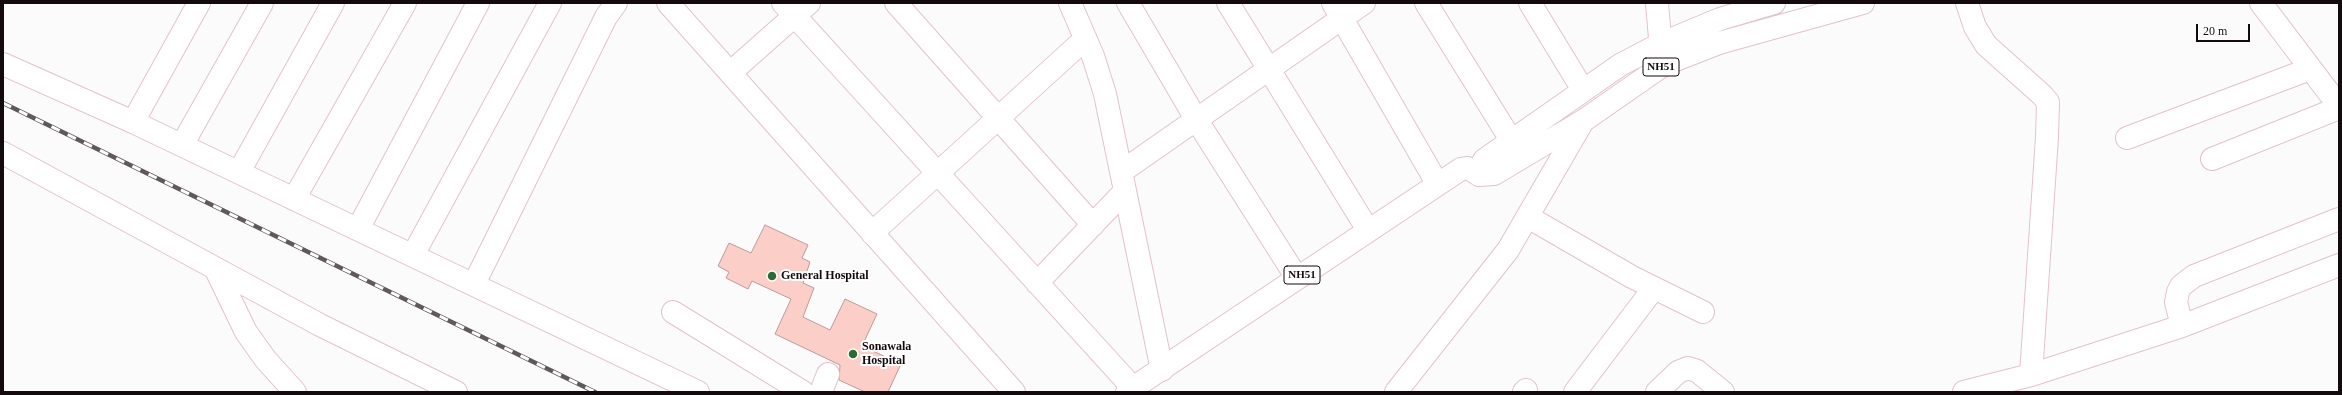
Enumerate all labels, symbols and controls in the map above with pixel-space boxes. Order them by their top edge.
scale bar [2198,16,2252,42]
text: 20 m [2203,24,2227,38]
road number: NH51 [1643,58,1679,76]
road number: NH51 [1284,266,1320,284]
place label: General Hospital [781,269,869,283]
marker: General Hospital [766,270,778,282]
place label: Sonawala Hospital [862,340,911,368]
marker: Sonawala Hospital [847,348,859,360]

